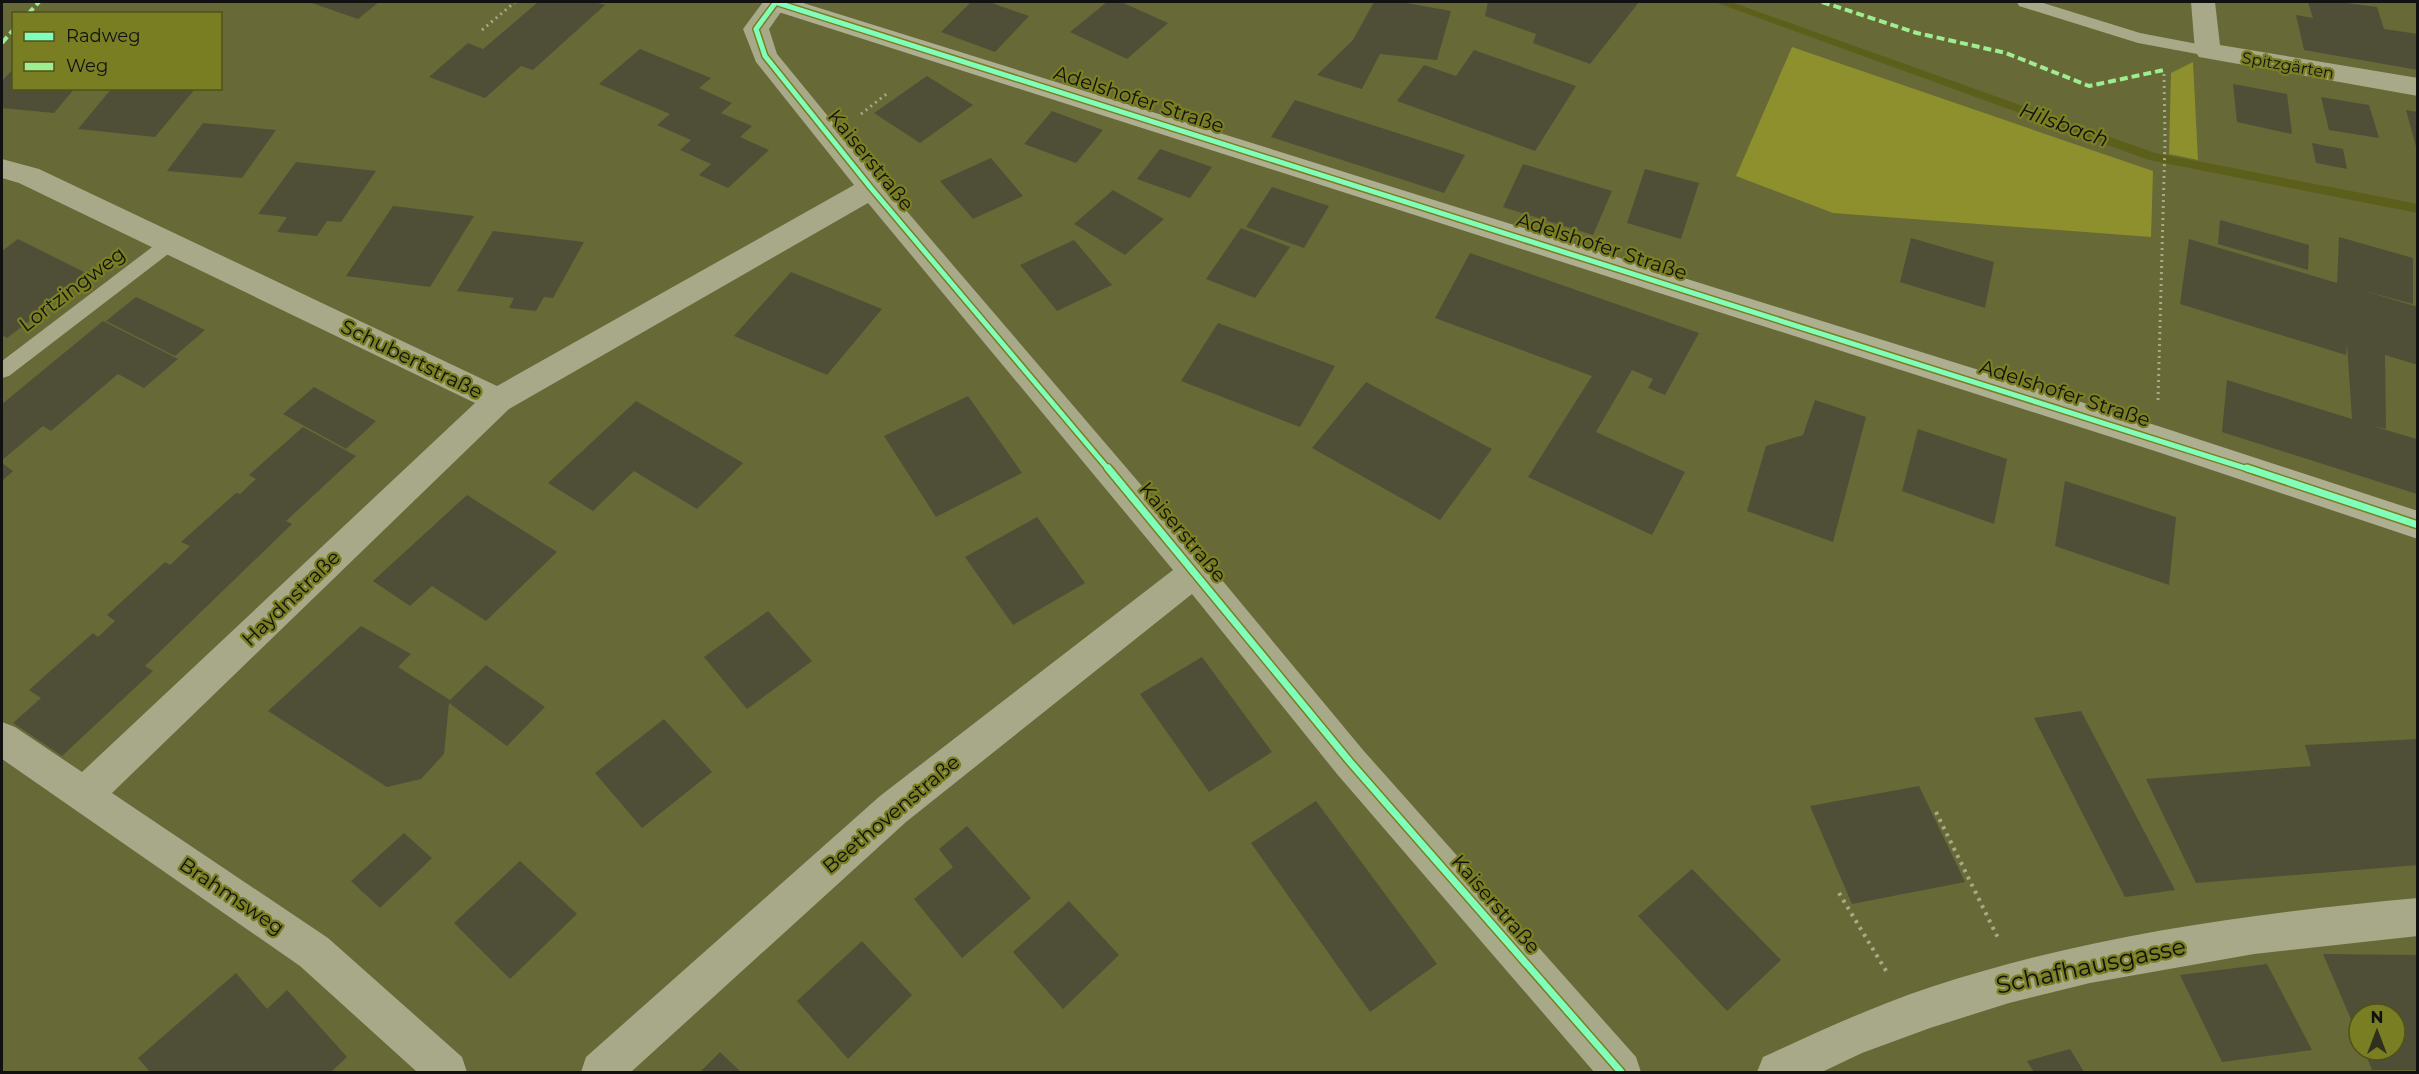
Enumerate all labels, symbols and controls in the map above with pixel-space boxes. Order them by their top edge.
legend [12,12,222,90]
text: Radweg [66,25,141,47]
street label: Spitzgärten [2240,48,2335,83]
text: Weg [66,55,108,77]
street label: Adelshofer Straße [1051,60,1227,138]
water label: Hilsbach [2016,97,2112,152]
street label: Kaiserstraße [823,105,919,215]
street label: Adelshofer Straße [1514,207,1690,285]
street label: Lortzingweg [14,241,130,337]
street label: Schubertstraße [337,314,487,404]
street label: Adelshofer Straße [1977,354,2153,432]
street label: Kaiserstraße [1134,477,1232,587]
street label: Haydnstraße [237,545,345,651]
street label: Beethovenstraße [818,750,964,878]
street label: Kaiserstraße [1447,850,1545,958]
street label: Brahmsweg [175,852,289,940]
street label: Schafhausgasse [1993,931,2188,1000]
north arrow [2347,1002,2407,1062]
text: N [2371,1008,2383,1027]

